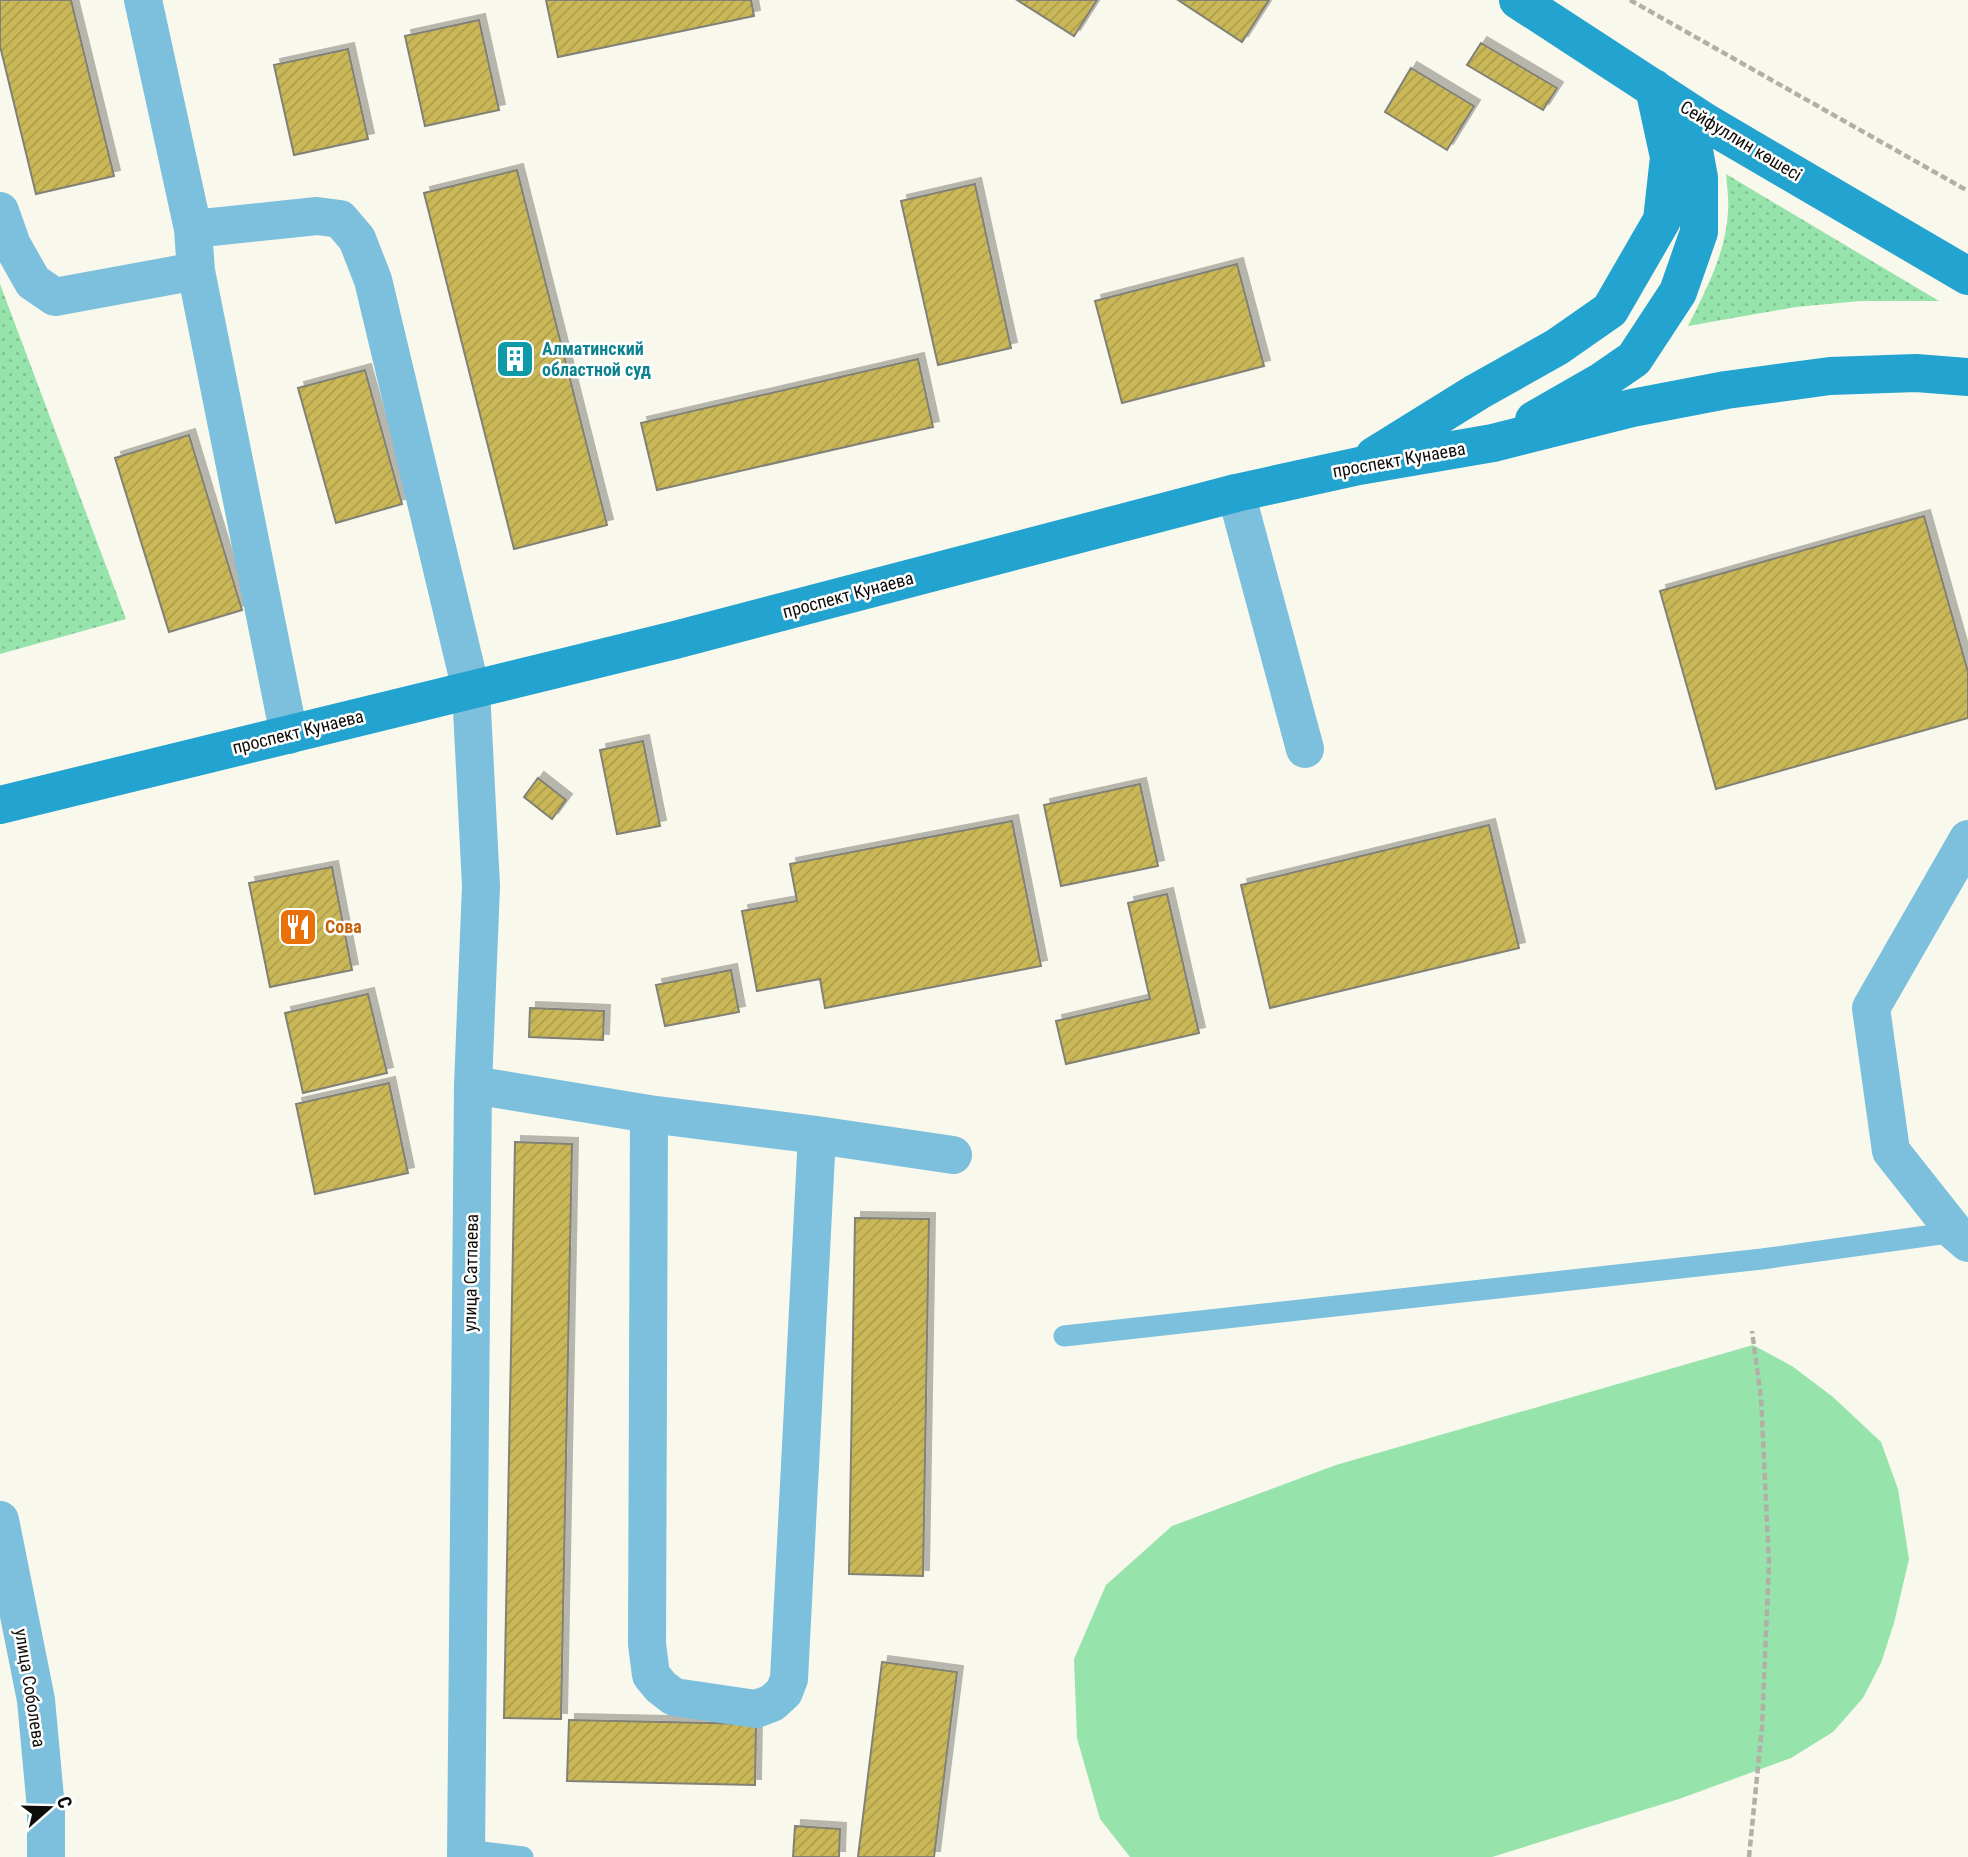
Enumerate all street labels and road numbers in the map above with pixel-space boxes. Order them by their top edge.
street label: Сейфуллин көшесі [1677,96,1806,185]
street label: проспект Кунаева [1331,437,1467,482]
street label: проспект Кунаева [780,567,916,622]
street label: проспект Кунаева [230,705,366,758]
street label: улица Сатпаева [459,1214,482,1332]
street label: улица Соболева [11,1627,50,1749]

